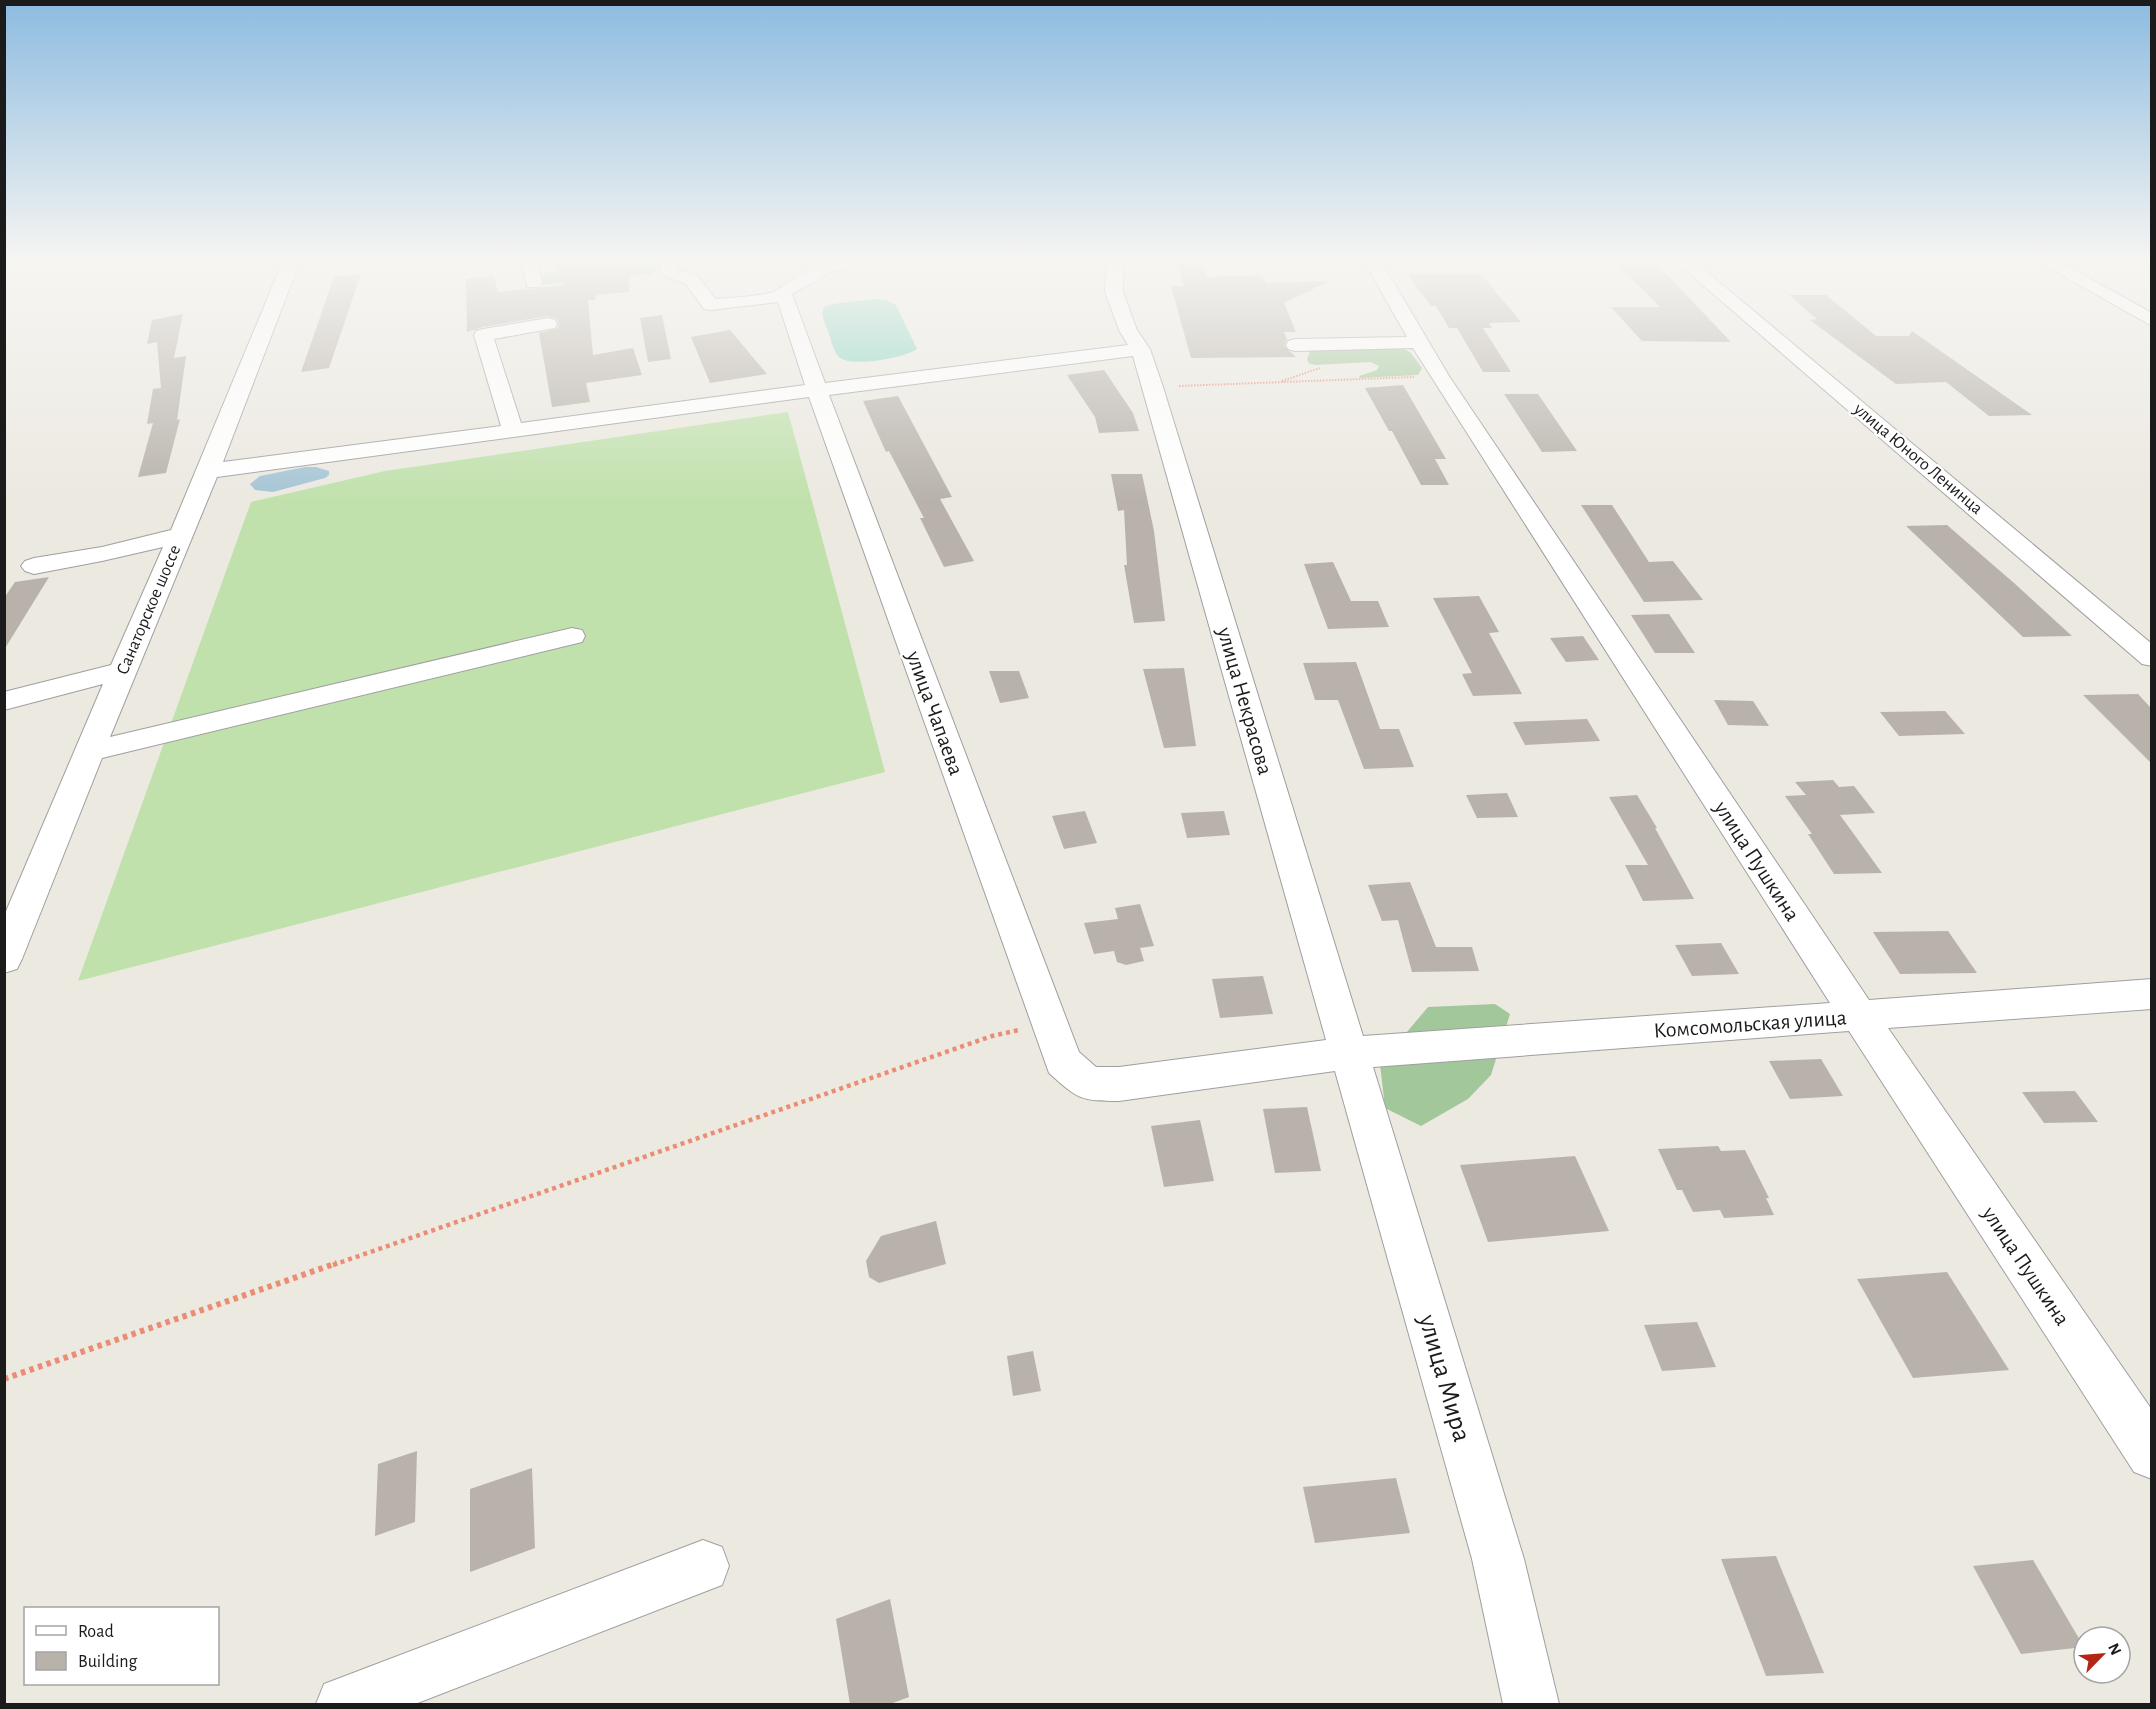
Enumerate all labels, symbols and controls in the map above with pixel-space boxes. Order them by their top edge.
street label: улица Юного Ленинца [1849,399,1986,518]
street label: Санаторское шоссе [114,542,184,678]
street label: улица Некрасова [1213,624,1277,777]
street label: улица Чапаева [902,647,968,778]
street label: улица Пушкина [1710,796,1804,925]
street label: Комсомольская улица [1653,1006,1847,1042]
street label: улица Пушкина [1978,1202,2074,1329]
street label: улица Мира [1413,1310,1476,1445]
legend [24,1607,219,1685]
text: Road [78,1623,114,1641]
north arrow [2072,1625,2132,1685]
text: N [2105,1641,2124,1658]
text: Building [78,1653,138,1671]

